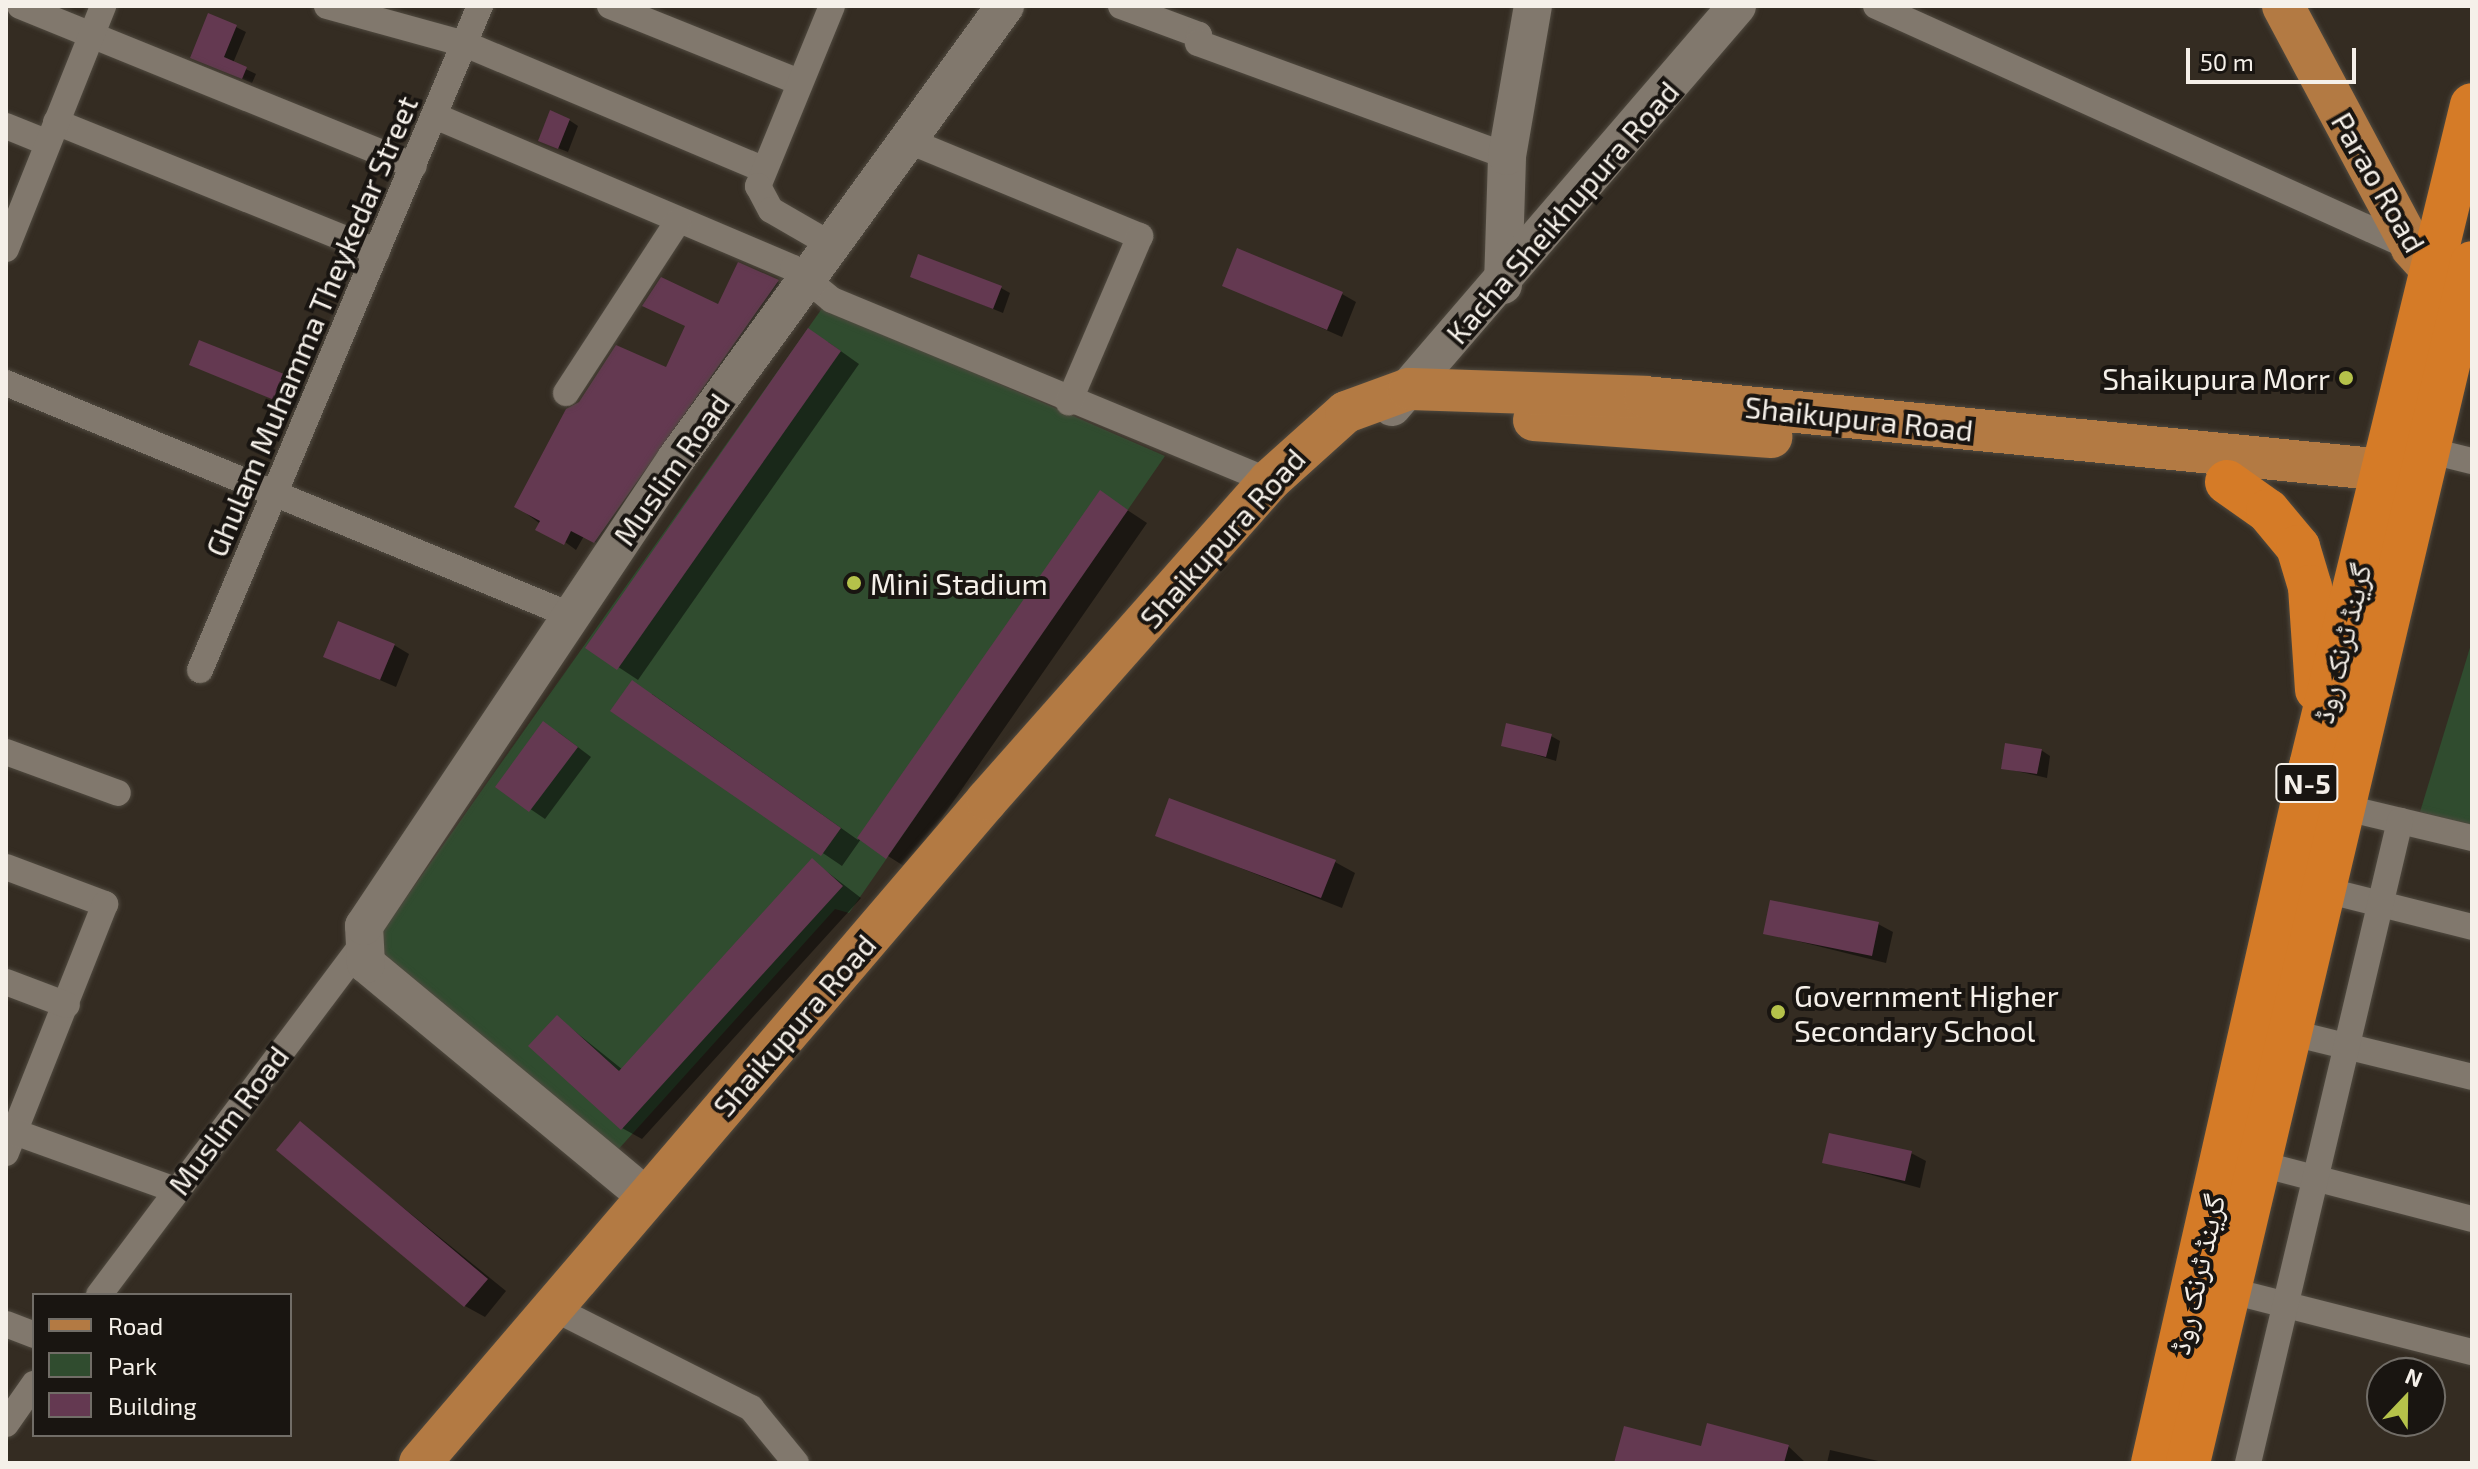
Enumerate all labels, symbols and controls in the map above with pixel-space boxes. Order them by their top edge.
scale bar [2190,32,2360,82]
text: 50 m [2200,47,2254,76]
street label: Kacha Sheikhupura Road [1438,73,1686,351]
street label: Ghulam Muhamma Theykedar Street [197,90,425,562]
street label: Parao Road [2325,106,2433,258]
place label: Shaikupura Morr [2102,360,2330,396]
marker: Shaikupura Morr [2337,369,2355,387]
street label: Muslim Road [605,386,737,552]
street label: Shaikupura Road [1743,388,1975,448]
street label: Shaikupura Road [1132,441,1312,635]
street label: گرینڈ ٹرنک روڈ [2304,559,2378,727]
place label: Mini Stadium [870,565,1048,601]
marker: Mini Stadium [845,574,863,592]
road number: N-5 [2275,759,2339,807]
street label: Shaikupura Road [705,927,883,1123]
place label: Government Higher Secondary School [1794,977,2059,1048]
marker: Government Higher Secondary School [1769,1003,1787,1021]
street label: Muslim Road [160,1038,296,1202]
street label: گرینڈ ٹرنک روڈ [2160,1190,2232,1358]
legend [32,1293,292,1437]
text: Road [108,1311,163,1340]
text: Park [108,1351,157,1380]
north arrow [2366,1357,2446,1437]
text: N [2402,1362,2426,1392]
text: Building [108,1391,197,1420]

